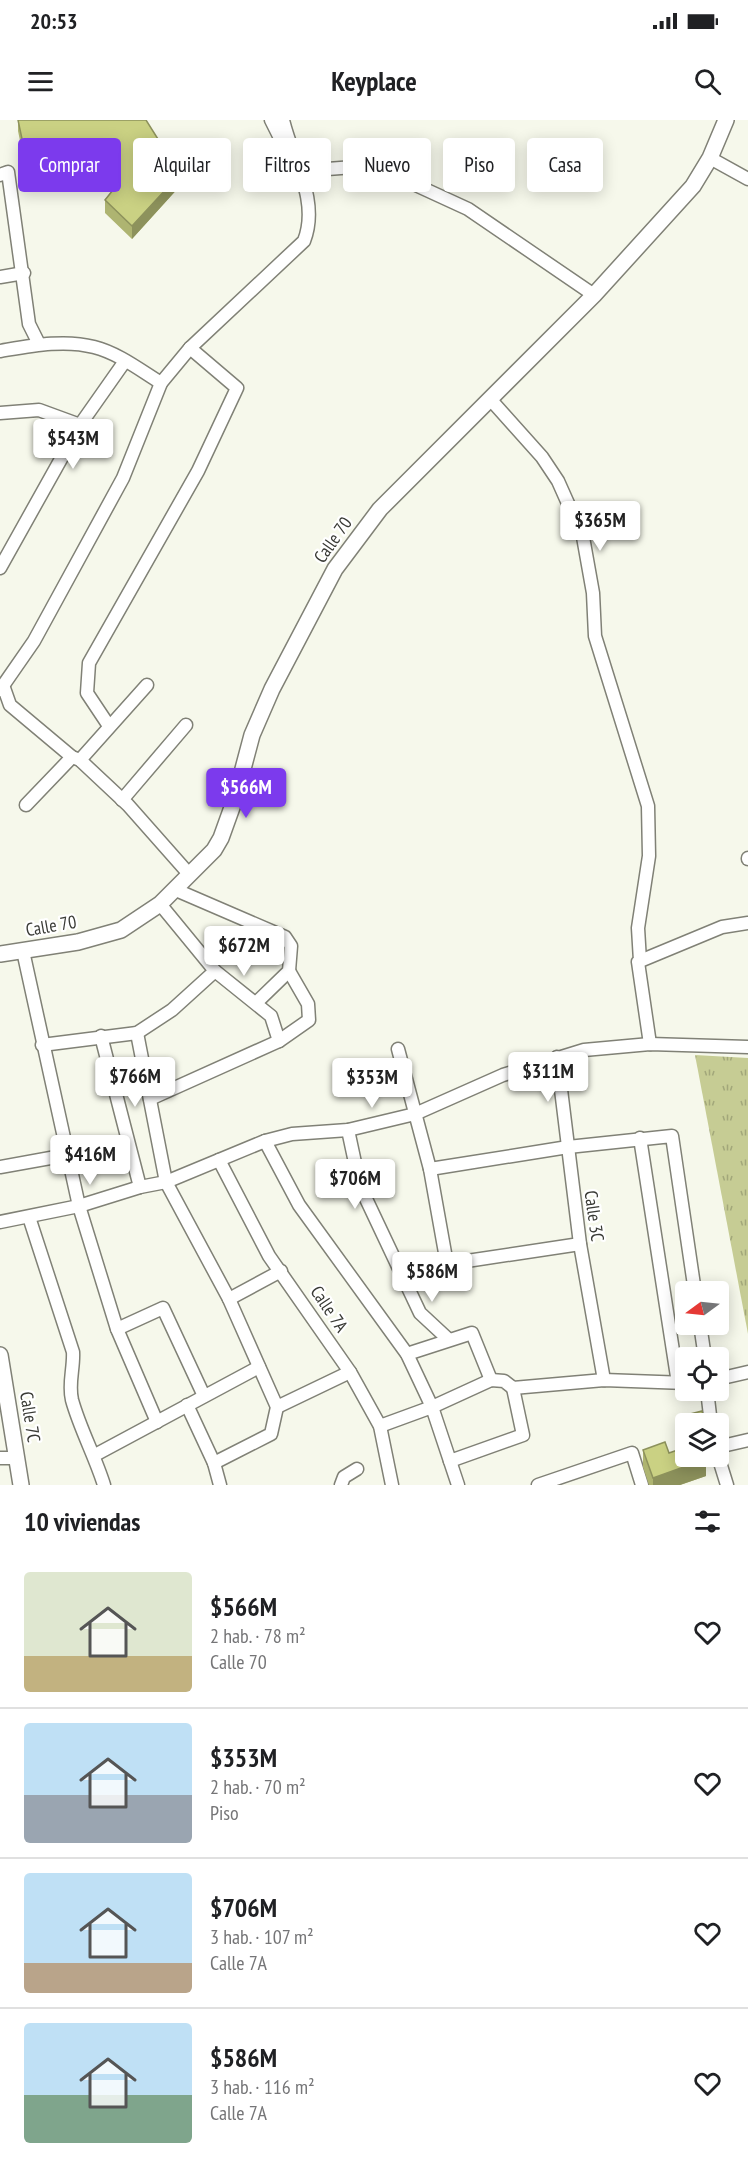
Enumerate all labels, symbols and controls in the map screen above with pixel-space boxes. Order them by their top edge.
text: 20:53 [30,7,78,35]
text: Keyplace [331,64,417,98]
icon: menu [24,65,57,98]
icon: search [691,65,724,98]
chip: Comprar [18,138,121,192]
chip: Alquilar [133,138,231,192]
chip: Filtros [243,138,331,192]
chip: Nuevo [343,138,431,192]
chip: Piso [443,138,515,192]
chip: Casa [527,138,603,192]
pin: $543M [31,419,115,470]
text: $543M [47,425,99,451]
pin: $365M [558,501,642,552]
text: $365M [574,507,626,533]
street label: Calle 70 [309,512,357,567]
pin: $566M [204,768,288,819]
text: $566M [220,774,272,800]
street label: Calle 70 [24,910,78,941]
pin: $672M [202,926,286,977]
text: $672M [218,932,270,958]
pin: $311M [506,1052,590,1103]
pin: $766M [93,1057,177,1108]
pin: $353M [330,1058,414,1109]
text: $311M [522,1058,574,1084]
text: $766M [109,1063,161,1089]
text: $353M [346,1064,398,1090]
pin: $416M [48,1135,132,1186]
text: $416M [64,1141,116,1167]
pin: $706M [313,1159,397,1210]
text: $706M [329,1165,381,1191]
street label: Calle 3C [580,1189,609,1243]
pin: $586M [390,1252,474,1303]
text: $586M [406,1258,458,1284]
street label: Calle 7A [306,1281,354,1337]
north arrow [675,1281,729,1335]
map controls [675,1281,729,1467]
button: locate [675,1347,729,1401]
street label: Calle 7C [15,1390,46,1444]
button: layers [675,1413,729,1467]
text: 10 viviendas [24,1505,140,1538]
icon: filters [691,1505,724,1538]
text: $566M [210,1590,277,1623]
icon: home [72,1596,144,1668]
icon: heart [691,1616,724,1649]
text: 2 hab. · 78 m² [210,1623,306,1649]
text: Calle 70 [210,1649,267,1675]
text: $353M [210,1741,277,1774]
icon: home [72,1747,144,1819]
icon: heart [691,1767,724,1800]
text: 2 hab. · 70 m² [210,1774,306,1800]
text: Piso [210,1800,239,1826]
text: $706M [210,1891,277,1924]
icon: home [72,1897,144,1969]
icon: heart [691,1917,724,1950]
text: 3 hab. · 107 m² [210,1924,314,1950]
text: Calle 7A [210,1950,267,1976]
text: $586M [210,2041,277,2074]
icon: home [72,2047,144,2119]
icon: heart [691,2067,724,2100]
text: 3 hab. · 116 m² [210,2074,315,2100]
text: Calle 7A [210,2100,267,2126]

